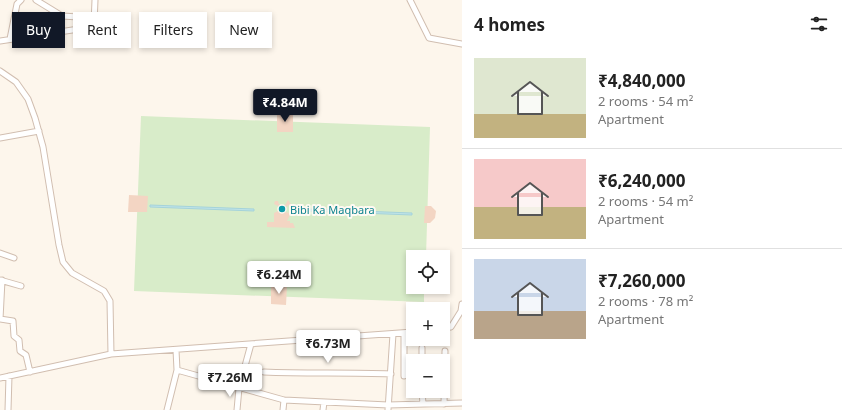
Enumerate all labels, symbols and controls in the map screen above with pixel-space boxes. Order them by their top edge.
chip: Buy [12,12,65,48]
chip: Rent [73,12,131,48]
chip: Filters [139,12,207,48]
chip: New [215,12,272,48]
text: 4 homes [474,13,545,36]
icon: filters [808,13,830,35]
text: ₹4,840,000 [598,69,685,92]
icon: home [506,74,554,122]
pin: ₹4.84M [252,89,318,123]
text: 2 rooms · 54 m² [598,92,693,110]
text: ₹4.84M [262,93,308,111]
text: Apartment [598,110,664,128]
text: ₹6,240,000 [598,169,685,192]
icon: home [506,175,554,223]
text: 2 rooms · 54 m² [598,192,693,210]
place label: Bibi Ka Maqbara [290,202,375,217]
marker: Bibi Ka Maqbara [277,204,287,214]
text: Apartment [598,210,664,228]
map controls [406,250,450,398]
button: locate [406,250,450,294]
pin: ₹6.24M [246,261,312,295]
text: ₹6.24M [256,265,302,283]
text: ₹7,260,000 [598,269,685,292]
icon: home [506,275,554,323]
text: 2 rooms · 78 m² [598,292,693,310]
button: + [406,302,450,346]
text: Apartment [598,310,664,328]
pin: ₹6.73M [295,330,361,364]
text: ₹6.73M [305,334,351,352]
button: − [406,354,450,398]
pin: ₹7.26M [197,364,263,398]
text: ₹7.26M [207,368,253,386]

